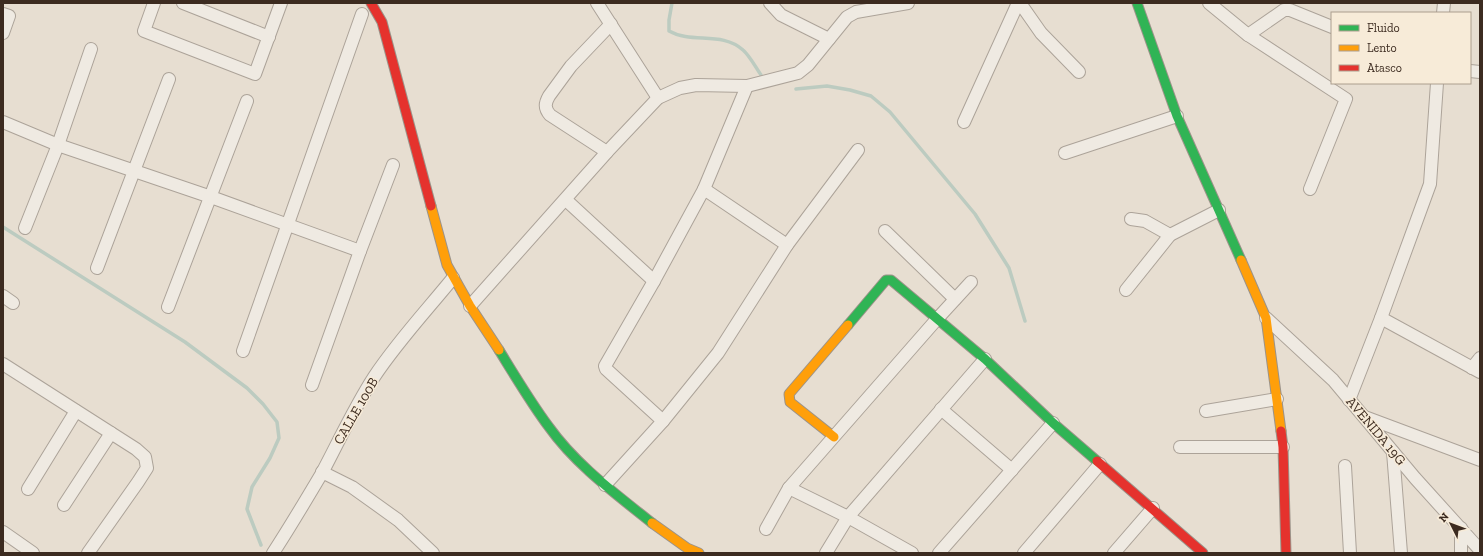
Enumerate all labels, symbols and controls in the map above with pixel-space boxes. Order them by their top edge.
legend [1331,12,1471,84]
text: Fluido [1367,21,1400,35]
text: Lento [1367,41,1397,55]
text: Atasco [1367,61,1402,75]
street label: CALLE 100B [330,374,382,448]
street label: AVENIDA 19G [1342,393,1410,469]
north arrow [1431,504,1471,544]
text: N [1436,510,1452,525]

